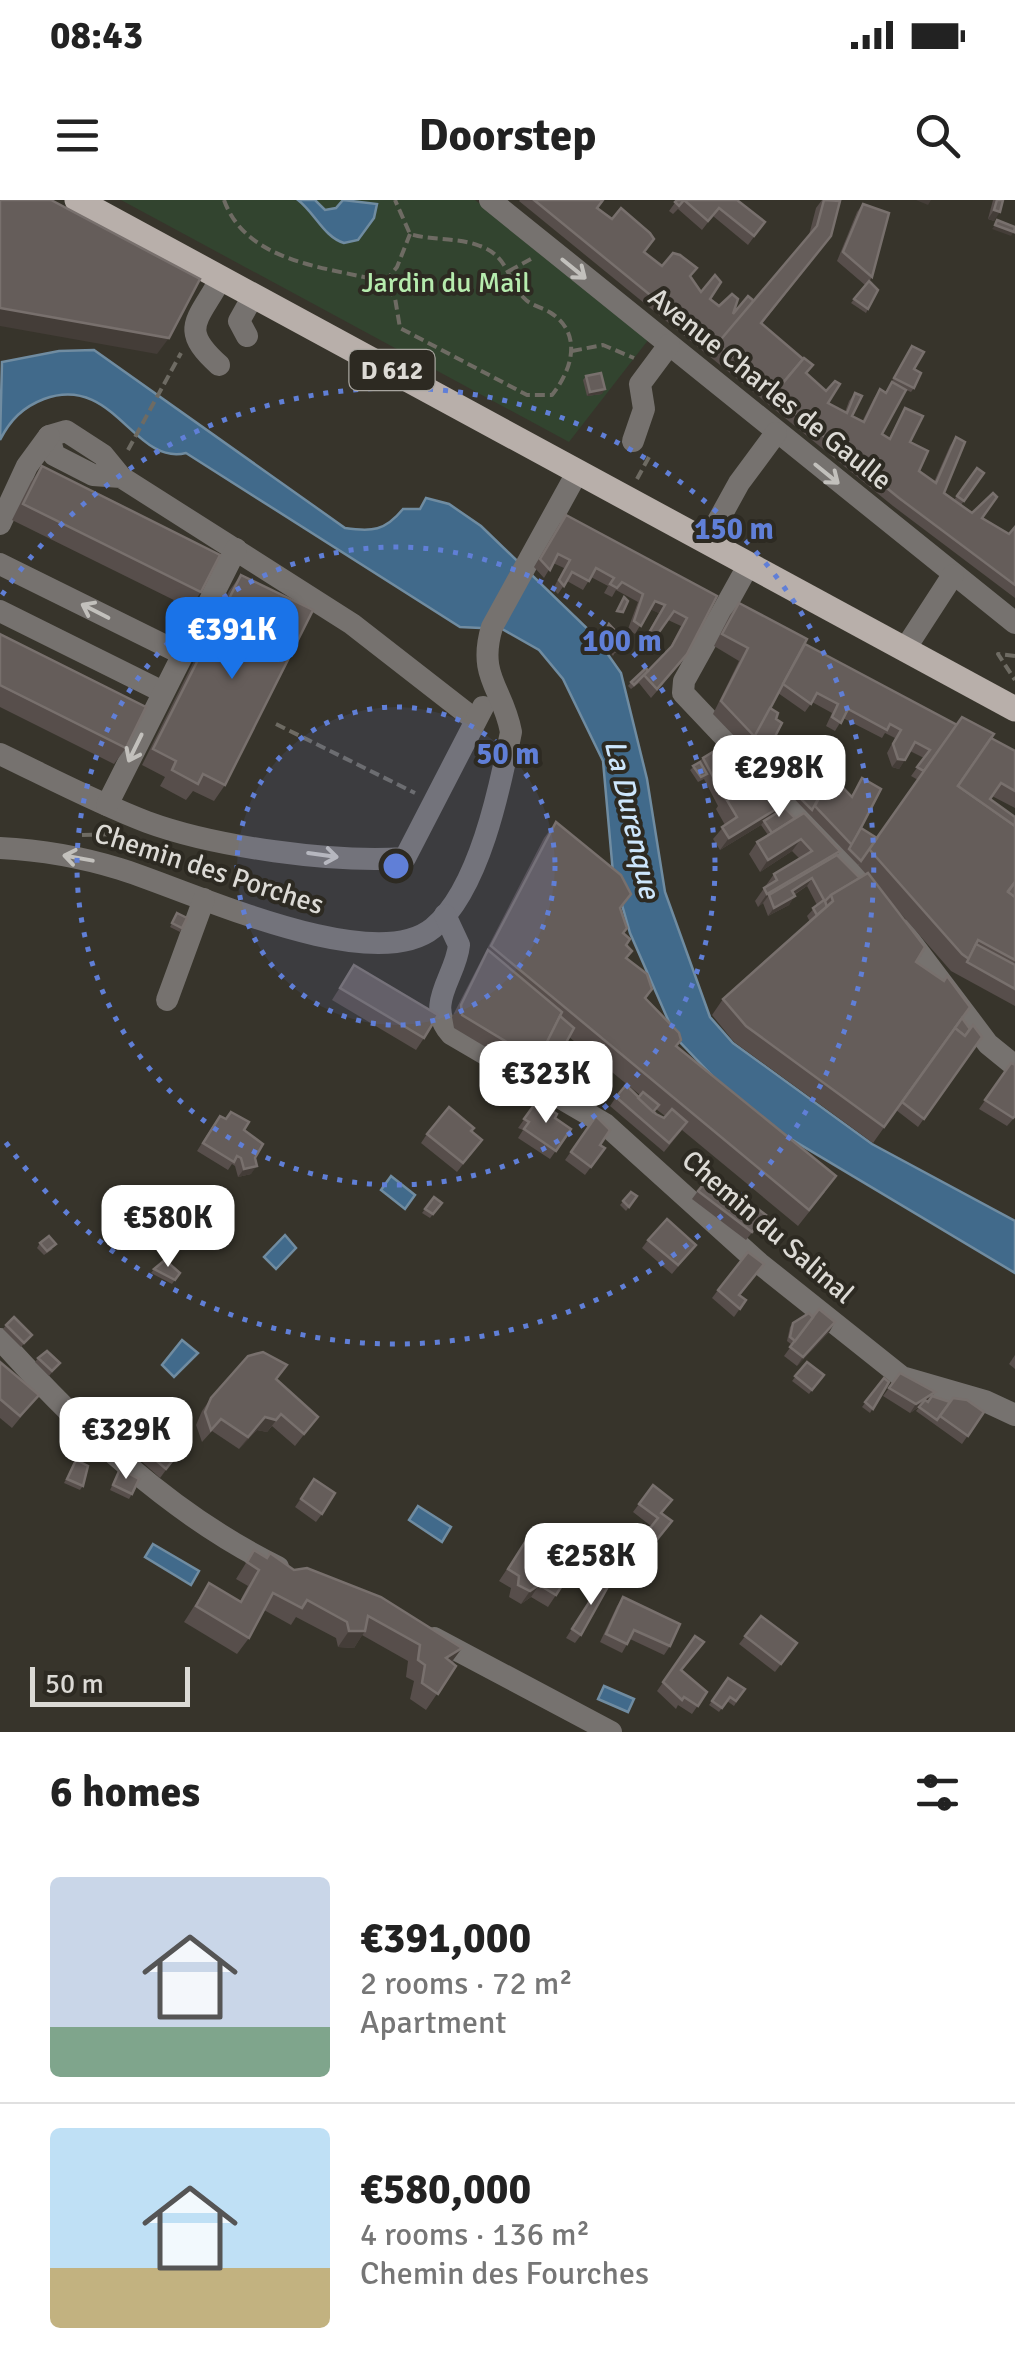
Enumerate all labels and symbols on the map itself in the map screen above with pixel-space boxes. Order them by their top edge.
one-way arrow [561,258,587,280]
park label: Jardin du Mail [362,266,530,300]
street label: Avenue Charles de Gaulle [642,280,898,498]
road number: D 612 [350,350,434,390]
one-way arrow [813,463,839,485]
text: 150 m [694,511,774,548]
pin: €391K [162,597,302,682]
one-way arrow [81,601,111,620]
text: 100 m [582,623,662,660]
one-way arrow [125,733,144,763]
pin: €298K [709,735,849,820]
text: 50 m [476,736,540,773]
water label: La Durenque [596,736,669,904]
street label: Chemin des Porches [90,816,328,922]
one-way arrow [306,846,339,864]
one-way arrow [62,848,95,867]
centre of rings [378,848,414,884]
pin: €323K [476,1041,616,1126]
street label: Chemin du Salinal [675,1143,861,1311]
pin: €580K [98,1185,238,1270]
pin: €329K [56,1397,196,1482]
pin: €258K [521,1523,661,1608]
scale bar [30,1662,190,1706]

